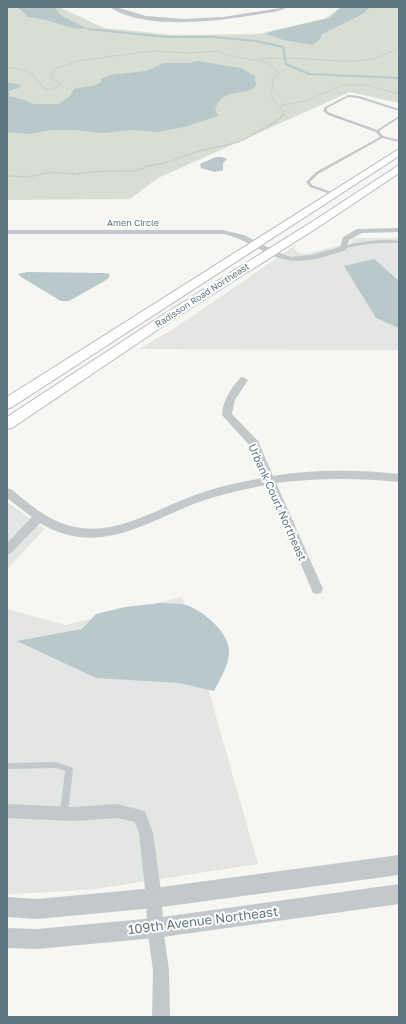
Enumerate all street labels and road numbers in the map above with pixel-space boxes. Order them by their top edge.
street label: Amen Circle [107,217,159,228]
street label: Radisson Road Northeast [153,260,251,330]
street label: Urbank Court Northeast [246,441,310,563]
street label: 109th Avenue Northeast [127,903,279,937]

